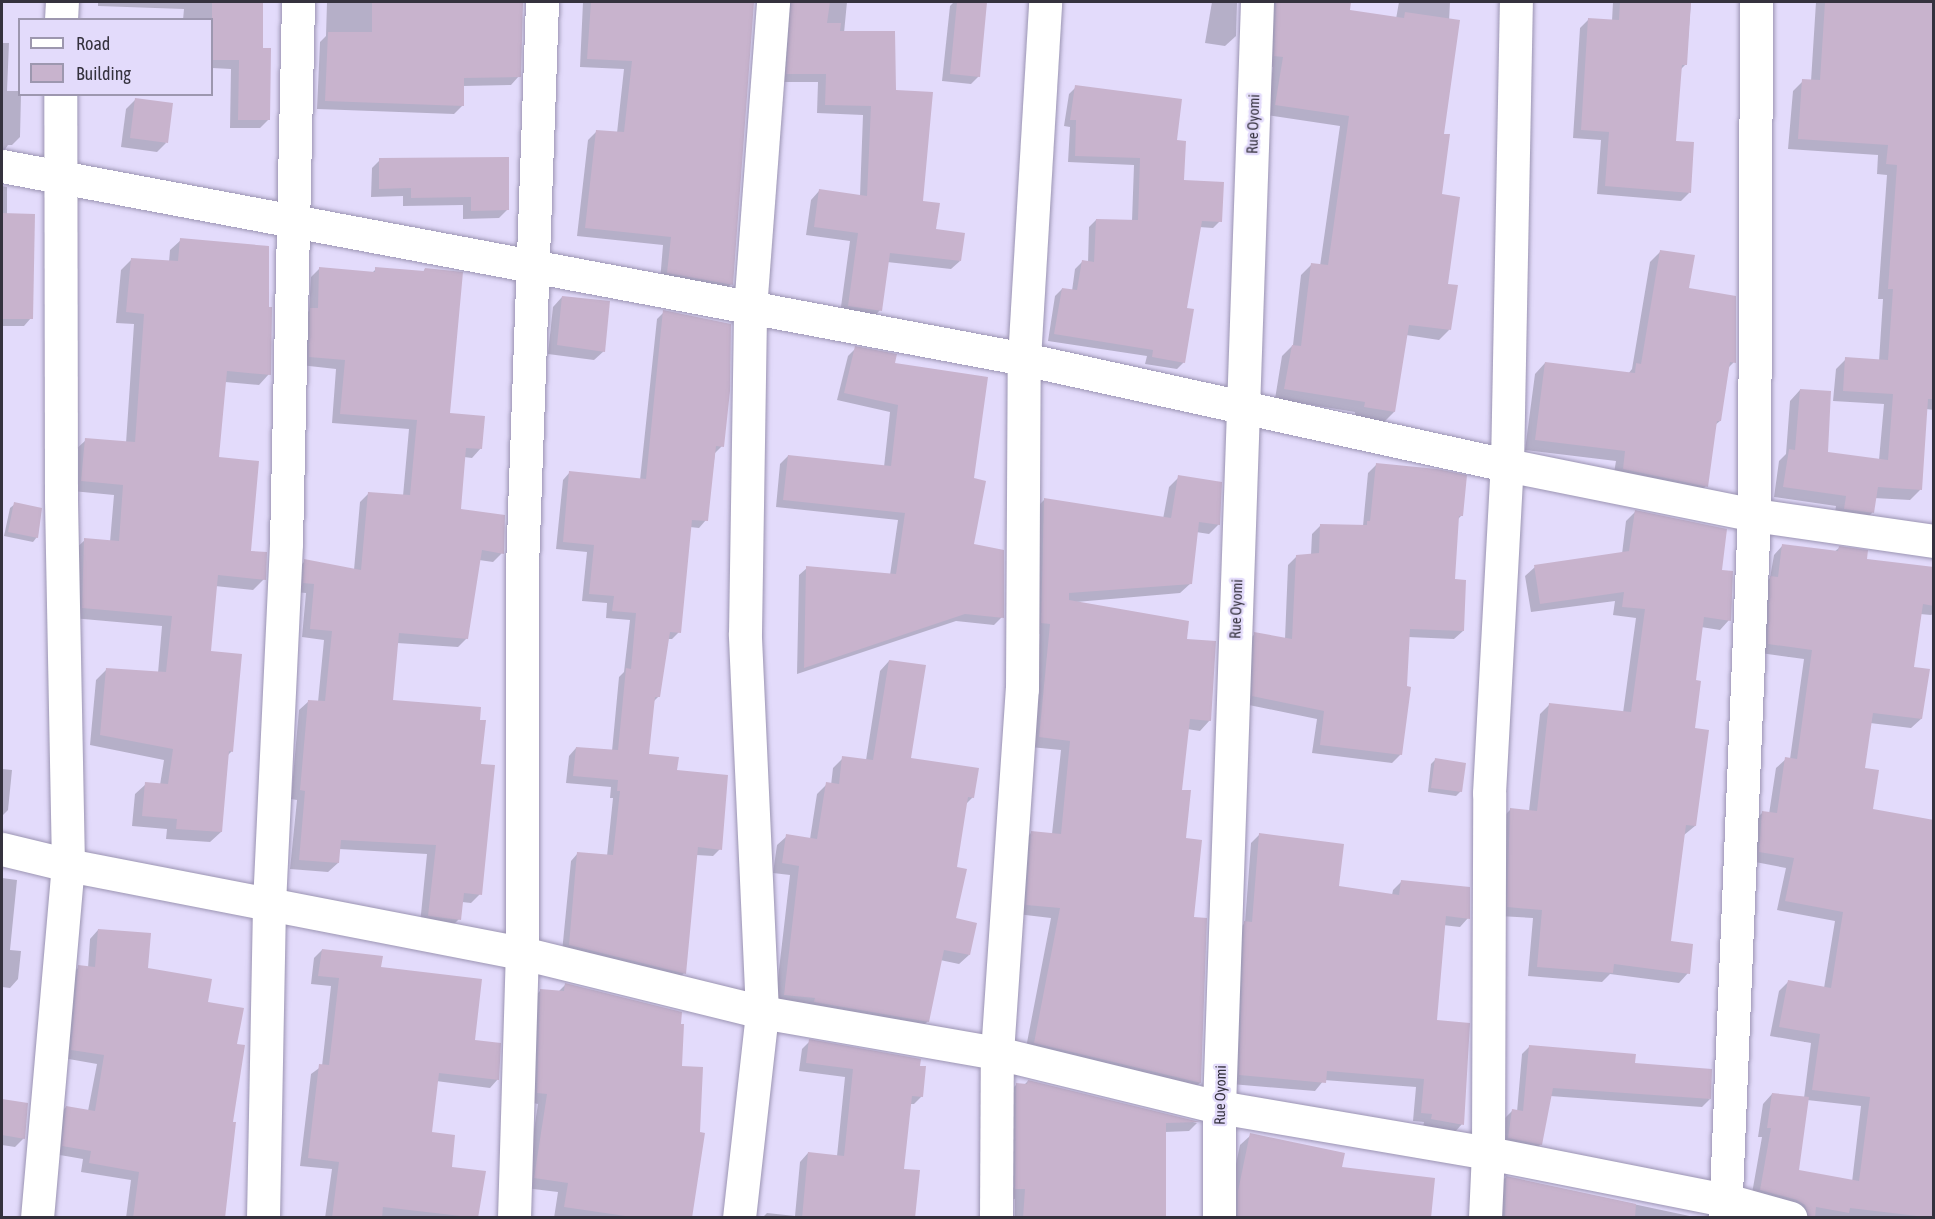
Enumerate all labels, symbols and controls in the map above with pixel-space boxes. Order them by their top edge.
legend [18,18,213,96]
text: Road [76,33,110,54]
text: Building [76,63,131,84]
street label: Rue Oyomi [1243,94,1263,154]
street label: Rue Oyomi [1226,579,1246,639]
street label: Rue Oyomi [1210,1065,1230,1125]

